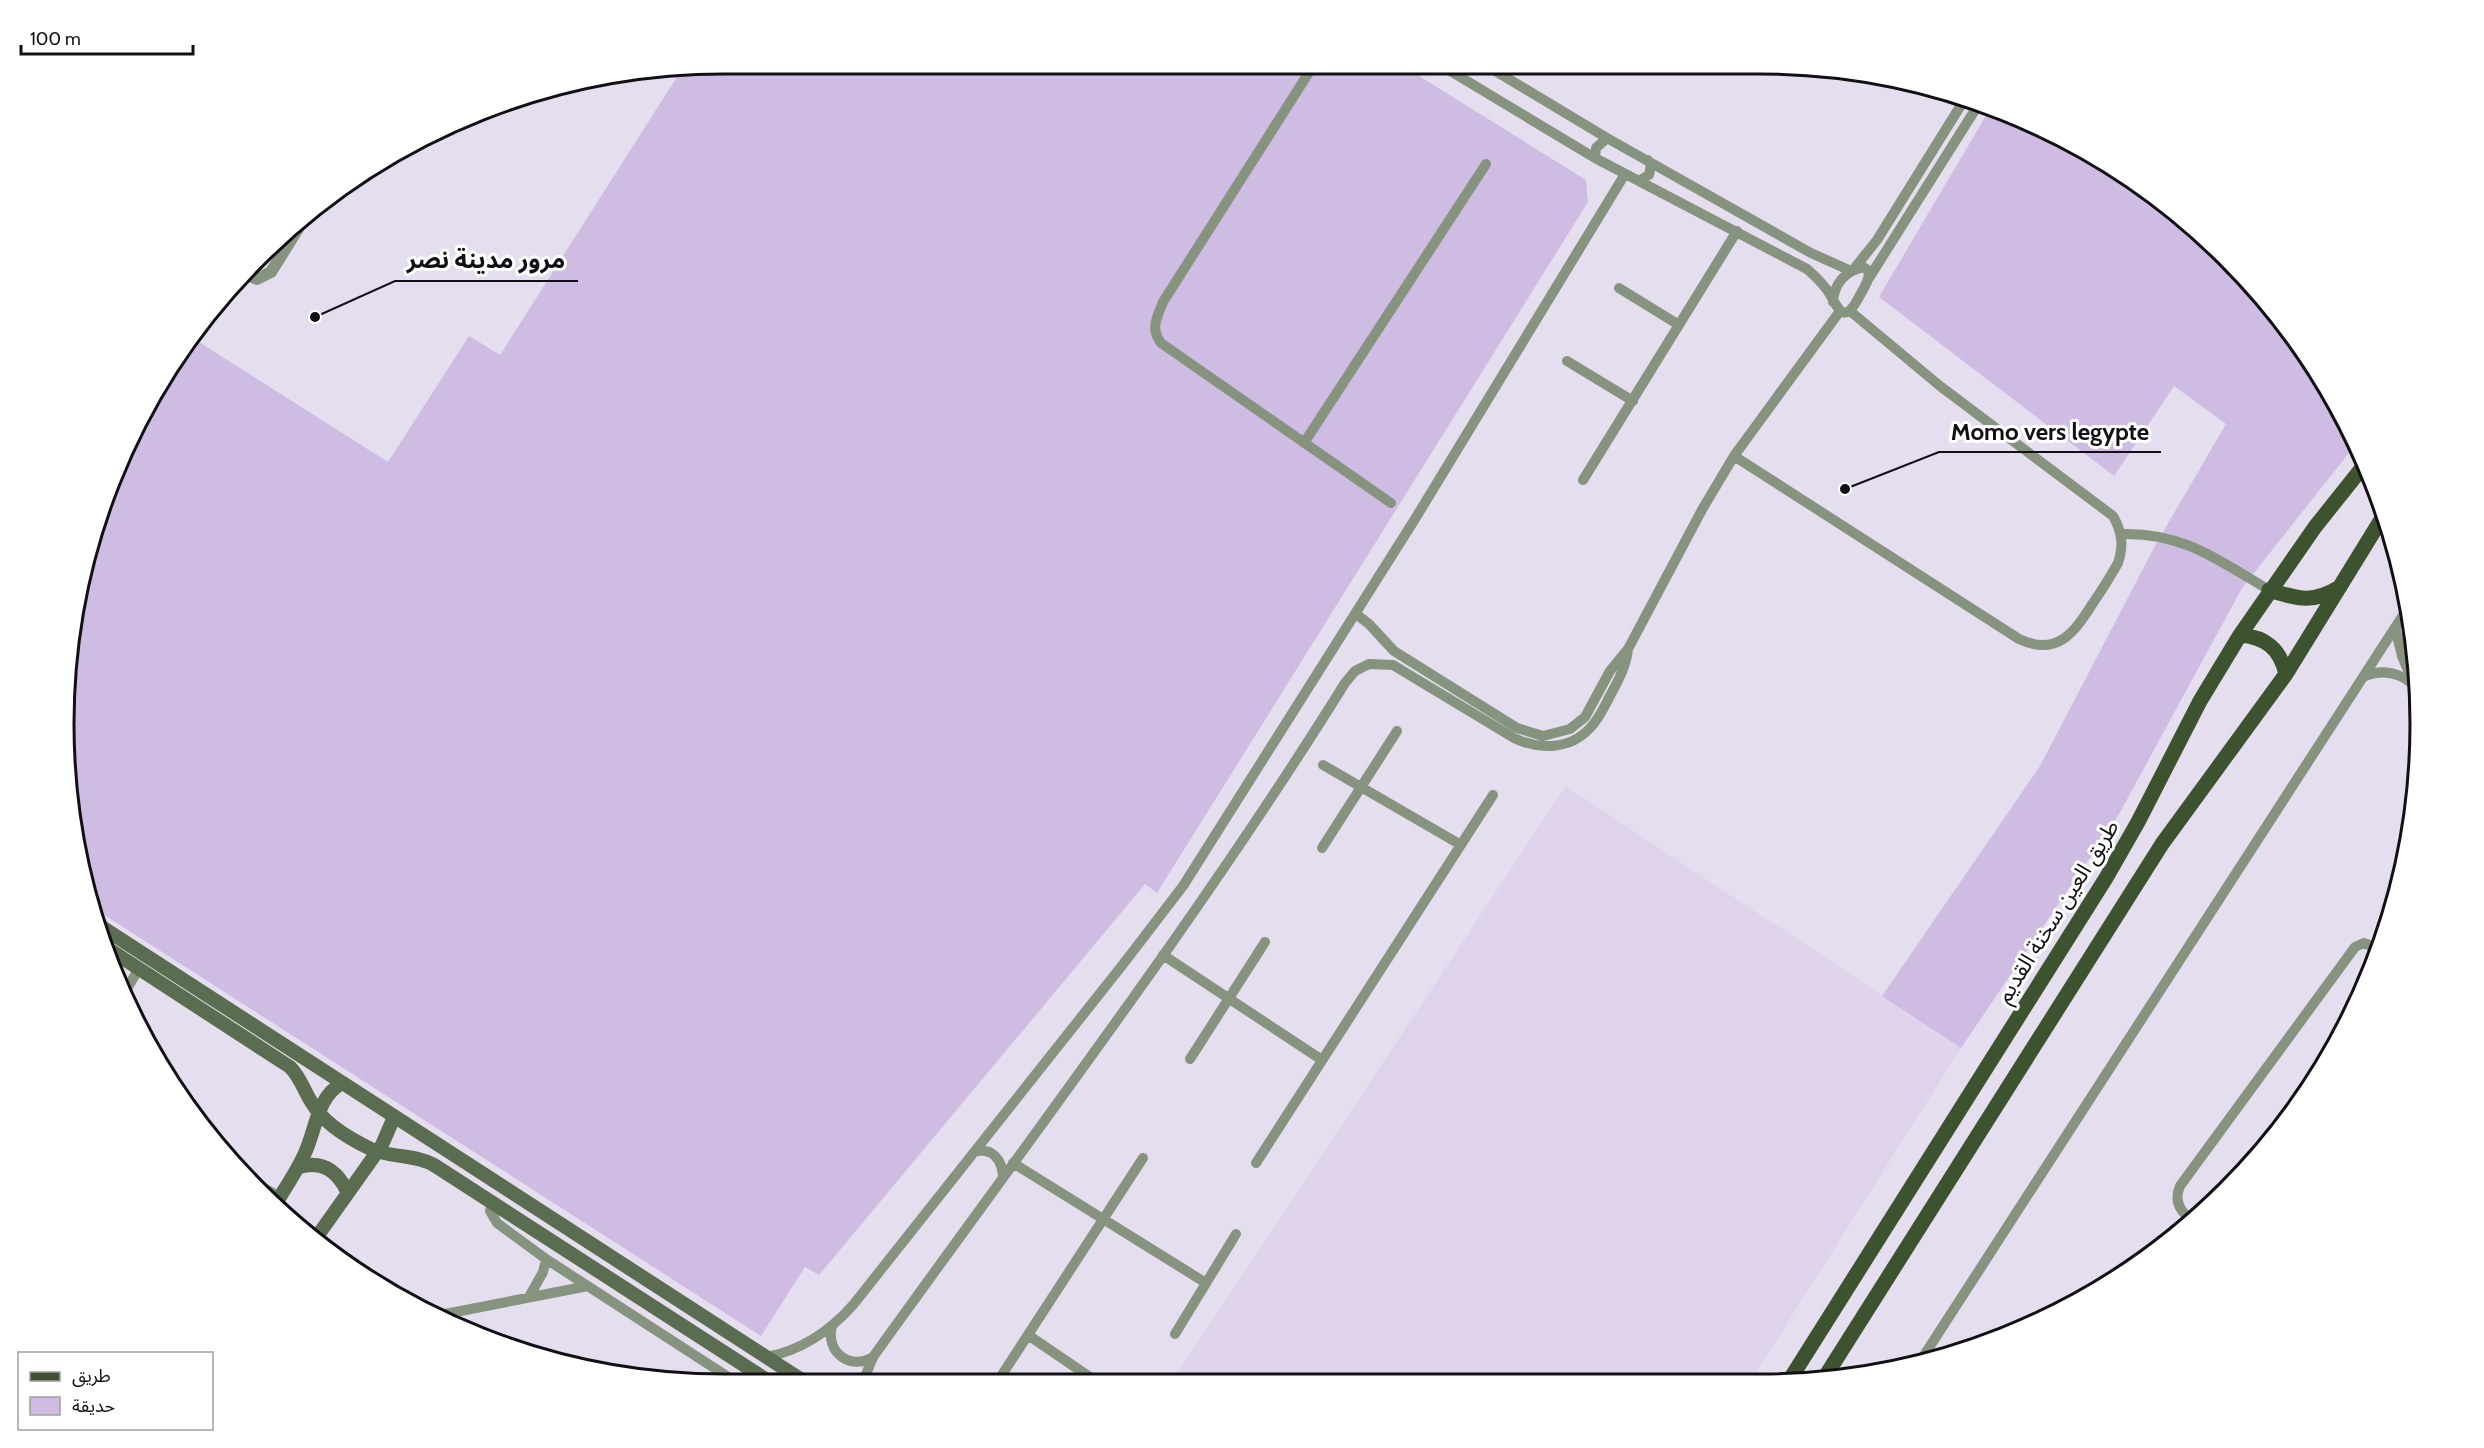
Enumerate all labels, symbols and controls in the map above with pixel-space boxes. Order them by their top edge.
scale bar [21,18,194,56]
text: 100 m [30,28,81,50]
callout: مرور مدينة نصر [395,239,578,281]
text: مرور مدينة نصر [406,245,565,274]
callout: Momo vers legypte [1939,410,2161,452]
text: Momo vers legypte [1951,417,2149,446]
street label: طريق العين سخنة القديم [1990,815,2127,1009]
legend [18,1352,213,1430]
text: طريق [72,1365,111,1387]
text: حديقة [72,1395,115,1417]

